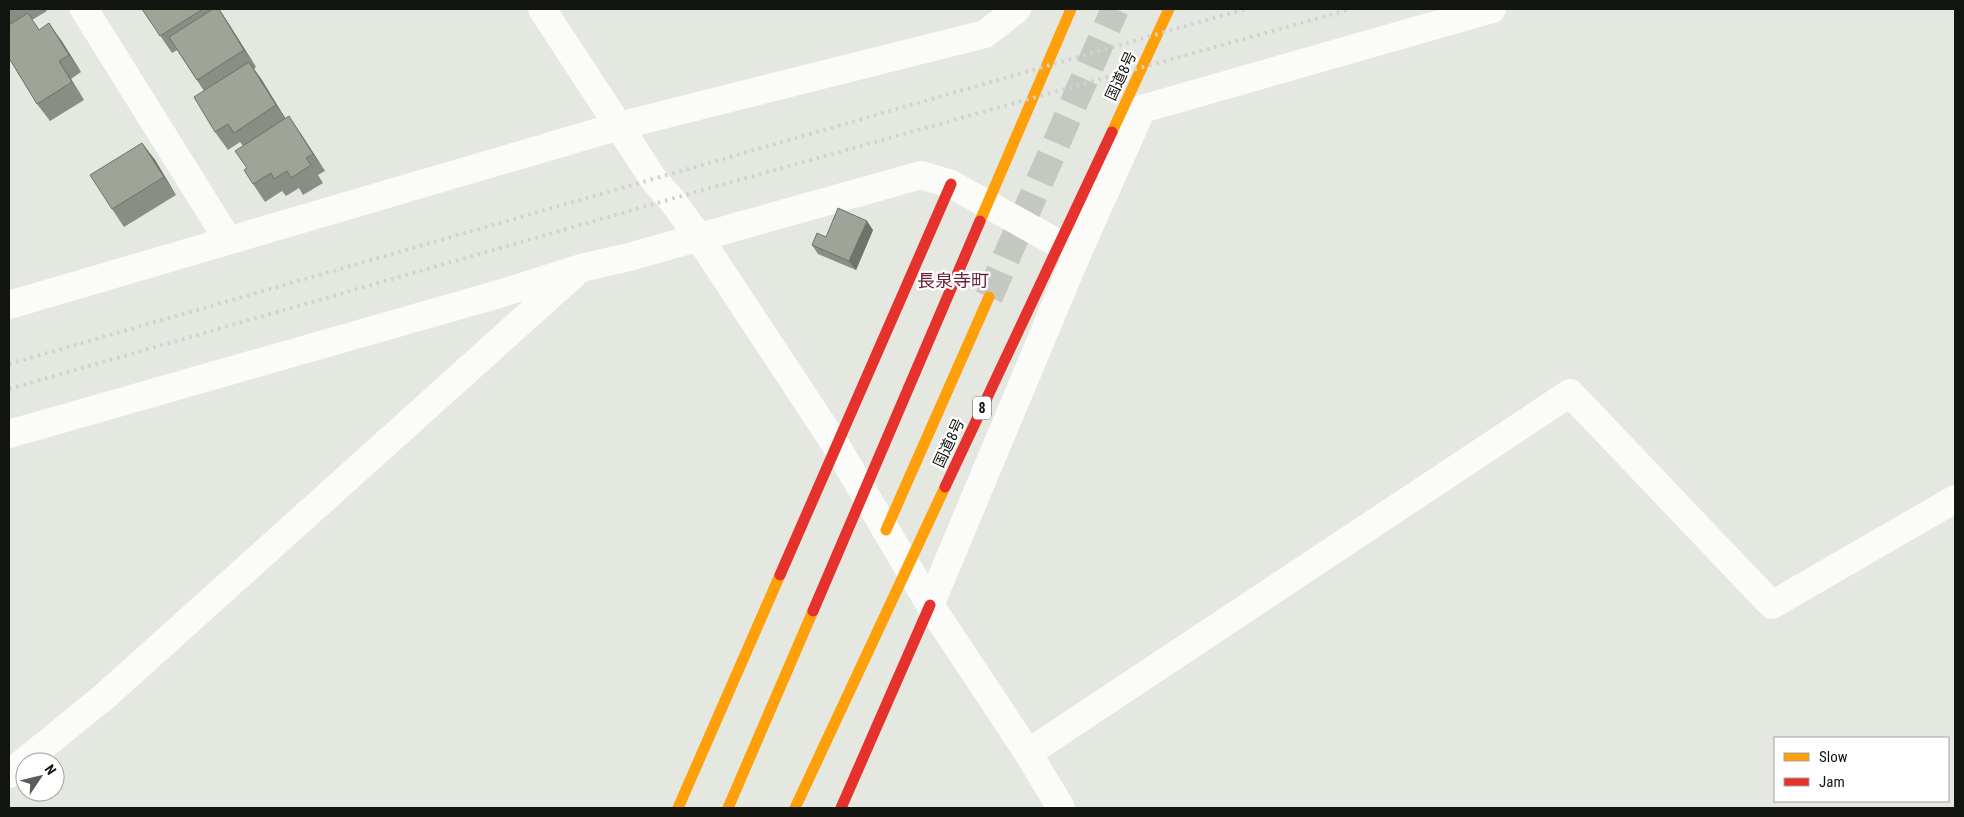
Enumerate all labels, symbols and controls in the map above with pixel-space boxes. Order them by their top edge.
street label: 国道8号 [1102,48,1140,104]
district label: 長泉寺町 [917,270,989,291]
road number: 8 [973,396,991,419]
street label: 国道8号 [930,415,968,471]
legend [1774,737,1949,802]
text: Slow [1819,748,1848,766]
north arrow [15,752,65,802]
text: N [42,761,60,778]
text: Jam [1819,773,1845,791]

